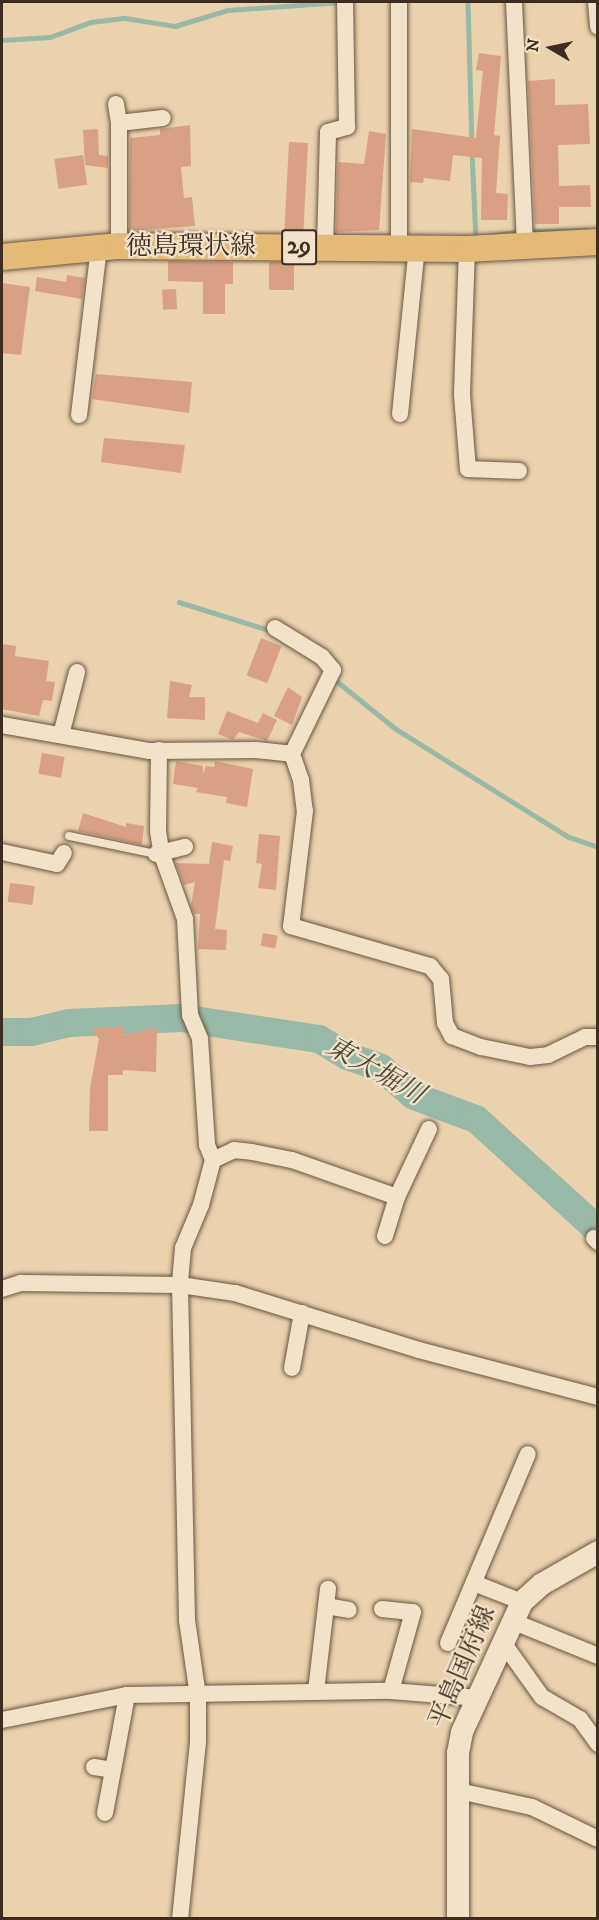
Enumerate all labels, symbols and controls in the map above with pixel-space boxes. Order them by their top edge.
north arrow [521,18,581,78]
text: N [522,37,544,53]
road number: 29 [281,226,317,268]
street label: 徳島環状線 [126,231,256,263]
water label: 東大堀川 [320,1031,430,1111]
street label: 平島国府線 [423,1601,503,1733]

